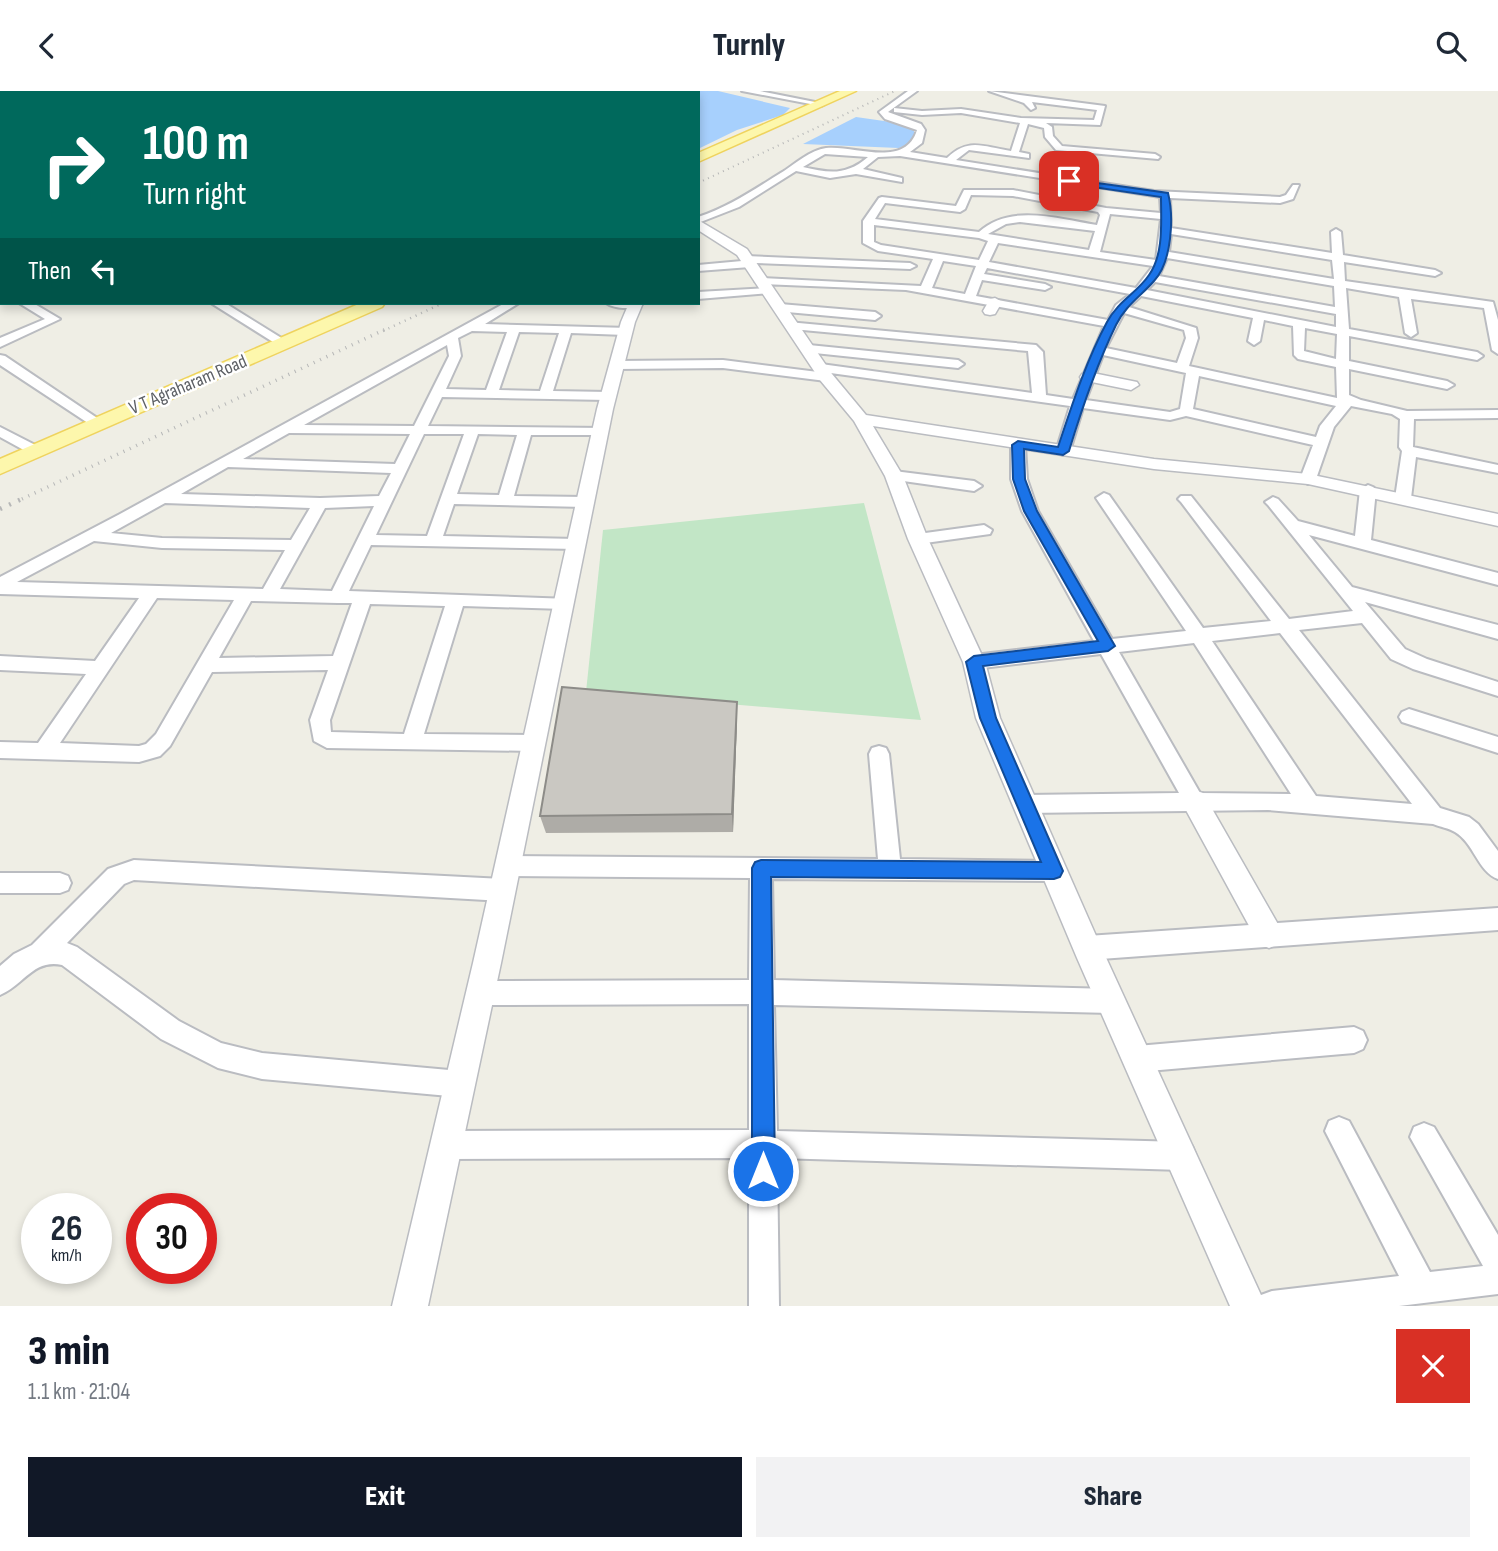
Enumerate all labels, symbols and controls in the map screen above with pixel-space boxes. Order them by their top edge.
text: Turnly [713,26,785,65]
icon: back [28,27,66,65]
icon: search [1432,27,1470,65]
text: 100 m [143,115,249,174]
icon: right [28,119,119,210]
pin [1039,151,1099,211]
icon: arrive [1050,162,1088,200]
text: Turn right [143,175,247,214]
icon: left [85,252,123,290]
text: Then [28,256,71,287]
street label: V T Agraharam Road [126,350,250,420]
position arrow [726,1134,800,1208]
speed limit sign: 30 [126,1193,217,1284]
text: 26 [51,1208,82,1251]
text: km/h [51,1245,82,1266]
text: 3 min [28,1326,110,1377]
button: close [1396,1329,1470,1403]
text: 1.1 km · 21:04 [28,1378,130,1406]
button: Exit [28,1457,742,1537]
button: Share [756,1457,1470,1537]

